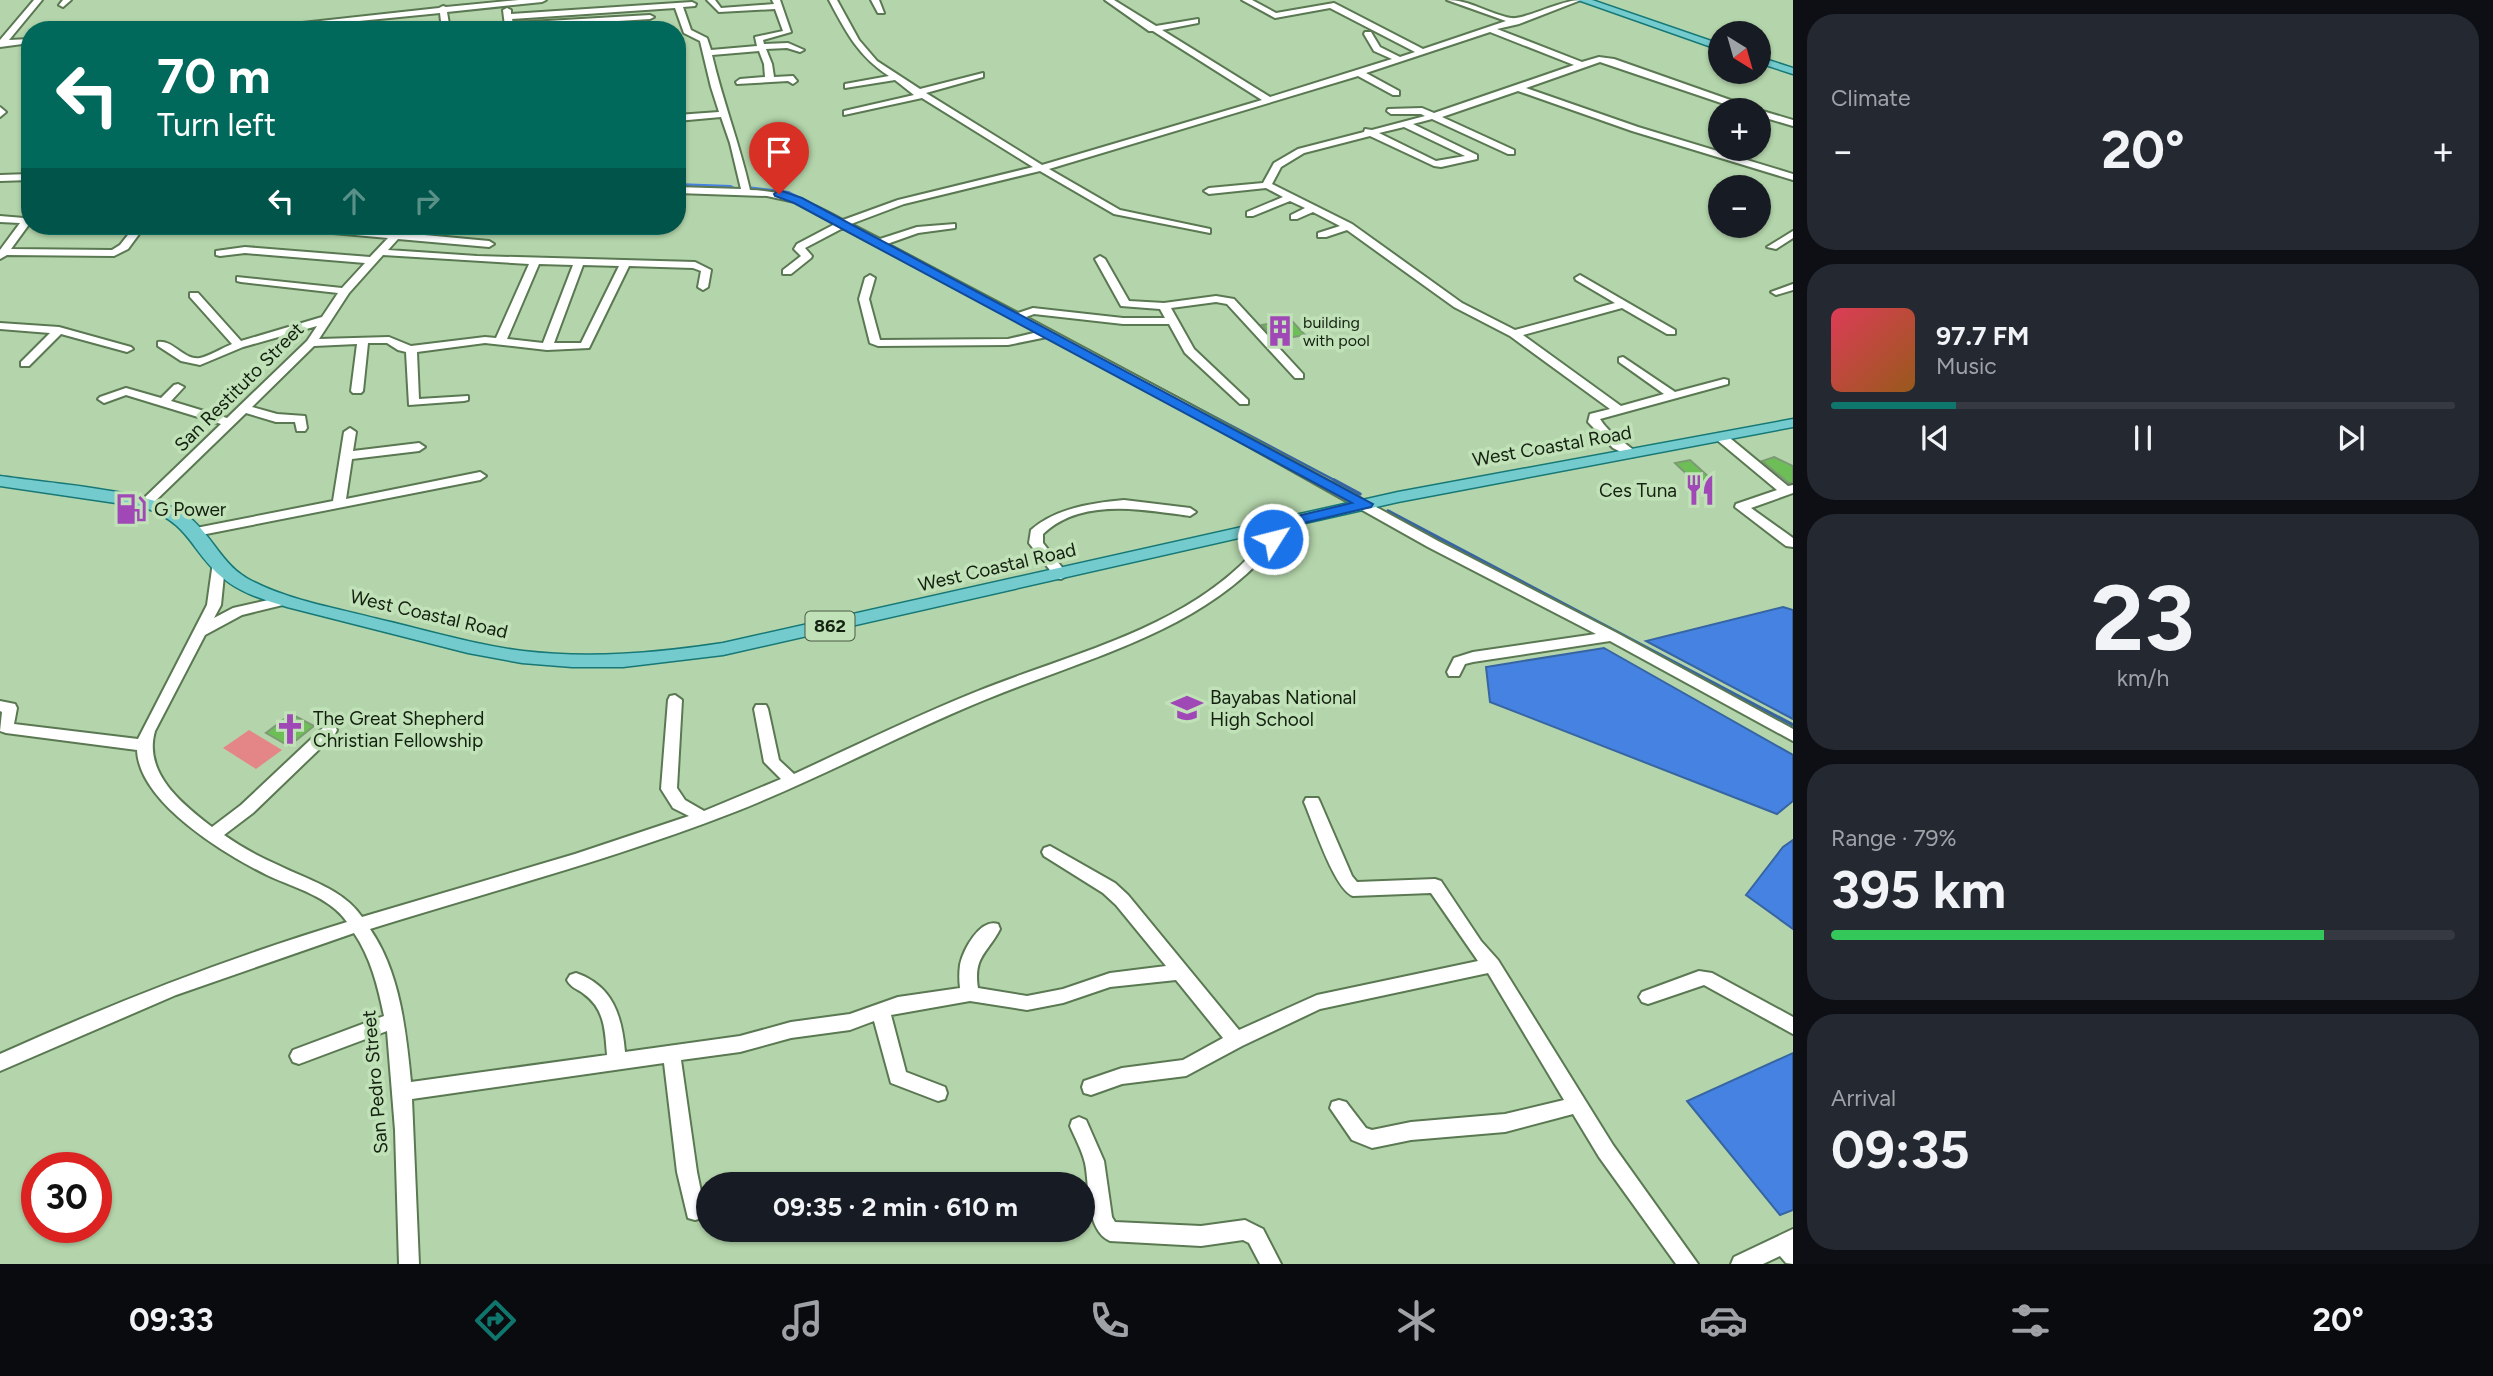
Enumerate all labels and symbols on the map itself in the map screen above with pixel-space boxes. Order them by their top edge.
north arrow [1708,21,1771,84]
pin [749,122,809,194]
place label: building with pool [1303,313,1370,350]
building icon: building with pool [1263,314,1297,348]
street label: San Restituto Street [170,318,308,456]
street label: West Coastal Road [1471,421,1633,471]
restaurant icon: Ces Tuna [1683,473,1717,507]
place label: Ces Tuna [1599,479,1677,502]
fuel station icon: G Power [114,492,148,526]
place label: G Power [154,498,227,521]
position arrow [1236,502,1310,576]
street label: West Coastal Road [916,538,1078,596]
street label: West Coastal Road [348,585,510,643]
road number: 862 [806,612,854,640]
place label: Bayabas National High School [1210,686,1356,731]
school or university icon: Bayabas National High School [1170,691,1204,725]
place label: The Great Shepherd Christian Fellowship [313,707,484,752]
church icon: The Great Shepherd Christian Fellowship [273,712,307,746]
street label: San Pedro Street [357,1009,393,1155]
speed limit sign: 30 [21,1152,112,1243]

